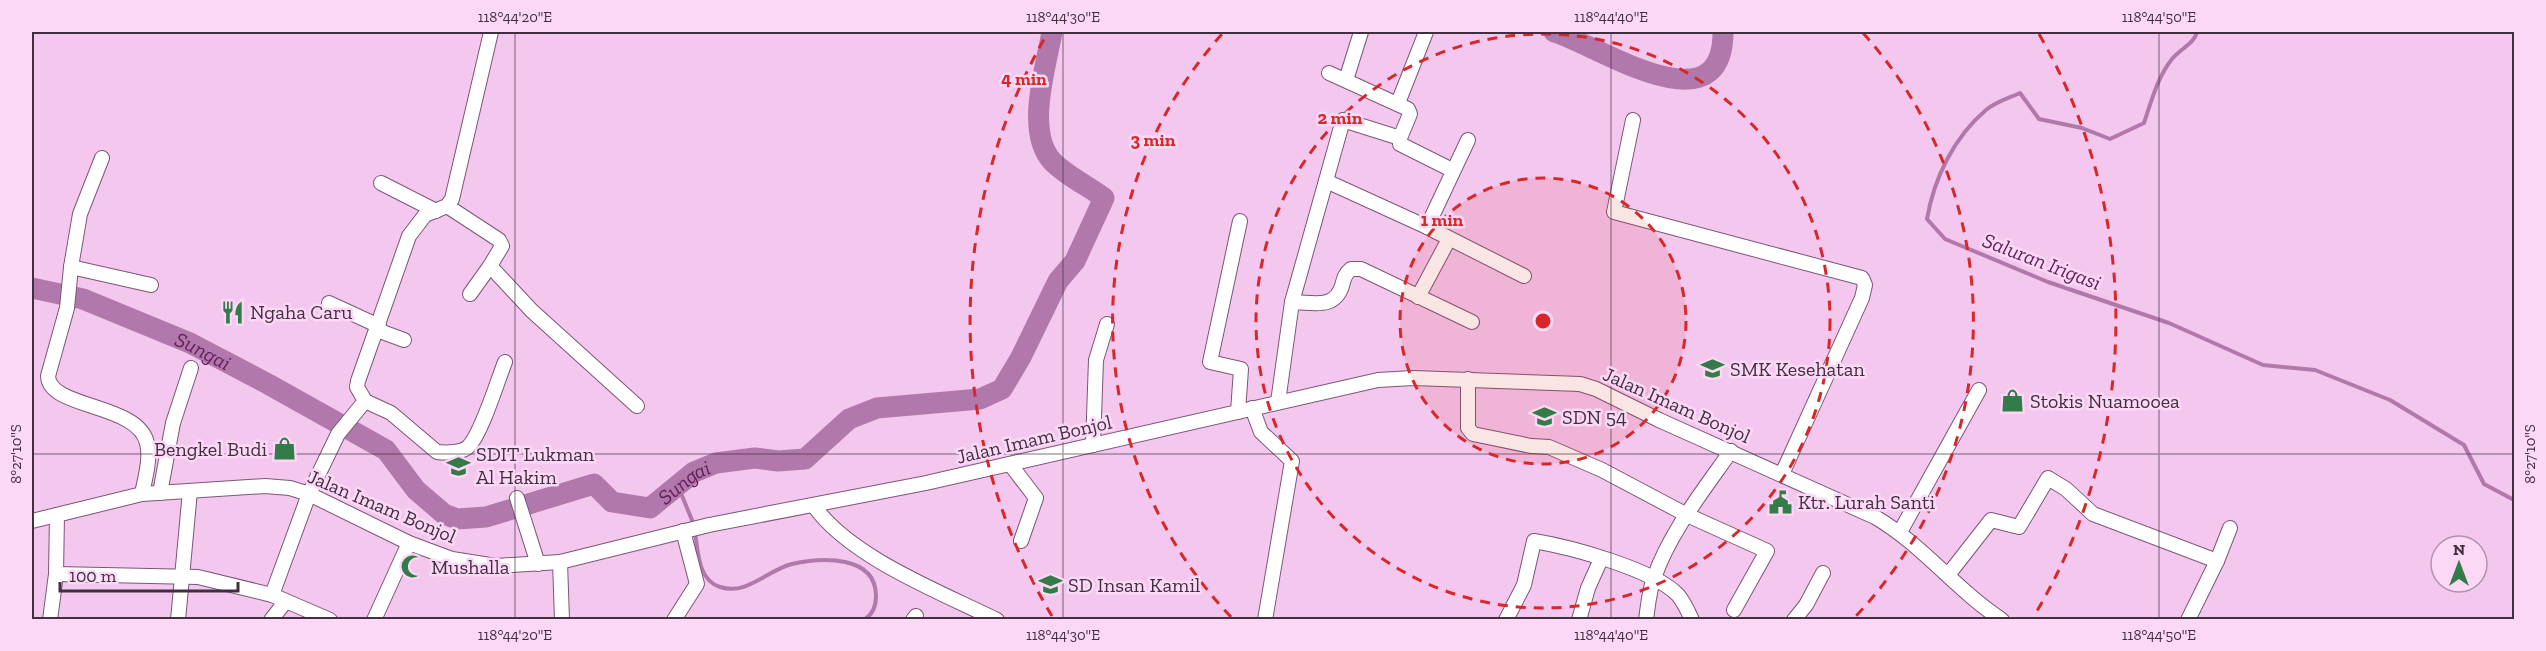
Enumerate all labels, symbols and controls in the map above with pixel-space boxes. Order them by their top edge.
text: 118°44'20"E [478,8,552,26]
text: 118°44'30"E [1026,8,1100,26]
text: 118°44'40"E [1574,8,1648,26]
text: 118°44'50"E [2122,8,2196,26]
text: 4 min [1001,68,1047,90]
text: 2 min [1318,107,1363,129]
text: 3 min [1131,129,1176,151]
text: 1 min [1421,209,1464,231]
water label: Saluran Irigasi [1979,227,2105,295]
restaurant icon: Ngaha Caru [219,299,245,325]
place label: Ngaha Caru [250,300,353,324]
centre of rings [1533,311,1553,331]
water label: Sungai [172,326,236,375]
school or university icon: SMK Kesehatan [1699,356,1725,382]
place label: SMK Kesehatan [1730,357,1865,381]
street label: Jalan Imam Bonjol [1600,362,1754,448]
shop icon: Stokis Nuamooea [1999,388,2025,414]
place label: Stokis Nuamooea [2030,389,2180,413]
school or university icon: SDN 54 [1531,404,1557,430]
place label: SDN 54 [1562,405,1627,429]
street label: Jalan Imam Bonjol [954,409,1114,469]
text: 8°27'10"S [7,424,25,484]
text: 8°27'10"S [2521,424,2539,484]
shop icon: Bengkel Budi [272,436,298,462]
place label: Bengkel Budi [154,437,267,461]
place label: SDIT Lukman Al Hakim [476,442,595,489]
school or university icon: SDIT Lukman Al Hakim [445,453,471,479]
water label: Sungai [652,454,714,509]
street label: Jalan Imam Bonjol [304,464,460,548]
public building icon: Ktr. Lurah Santi [1767,489,1793,515]
place label: Ktr. Lurah Santi [1798,490,1935,514]
north arrow [2429,534,2489,594]
text: N [2453,540,2465,559]
mosque icon: Mushalla [400,554,426,580]
scale bar [60,555,238,593]
place label: Mushalla [431,555,510,579]
text: 100 m [69,565,117,587]
school or university icon: SD Insan Kamil [1037,572,1063,598]
place label: SD Insan Kamil [1068,573,1200,597]
text: 118°44'20"E [478,626,552,644]
text: 118°44'30"E [1026,626,1100,644]
text: 118°44'40"E [1574,626,1648,644]
text: 118°44'50"E [2122,626,2196,644]

